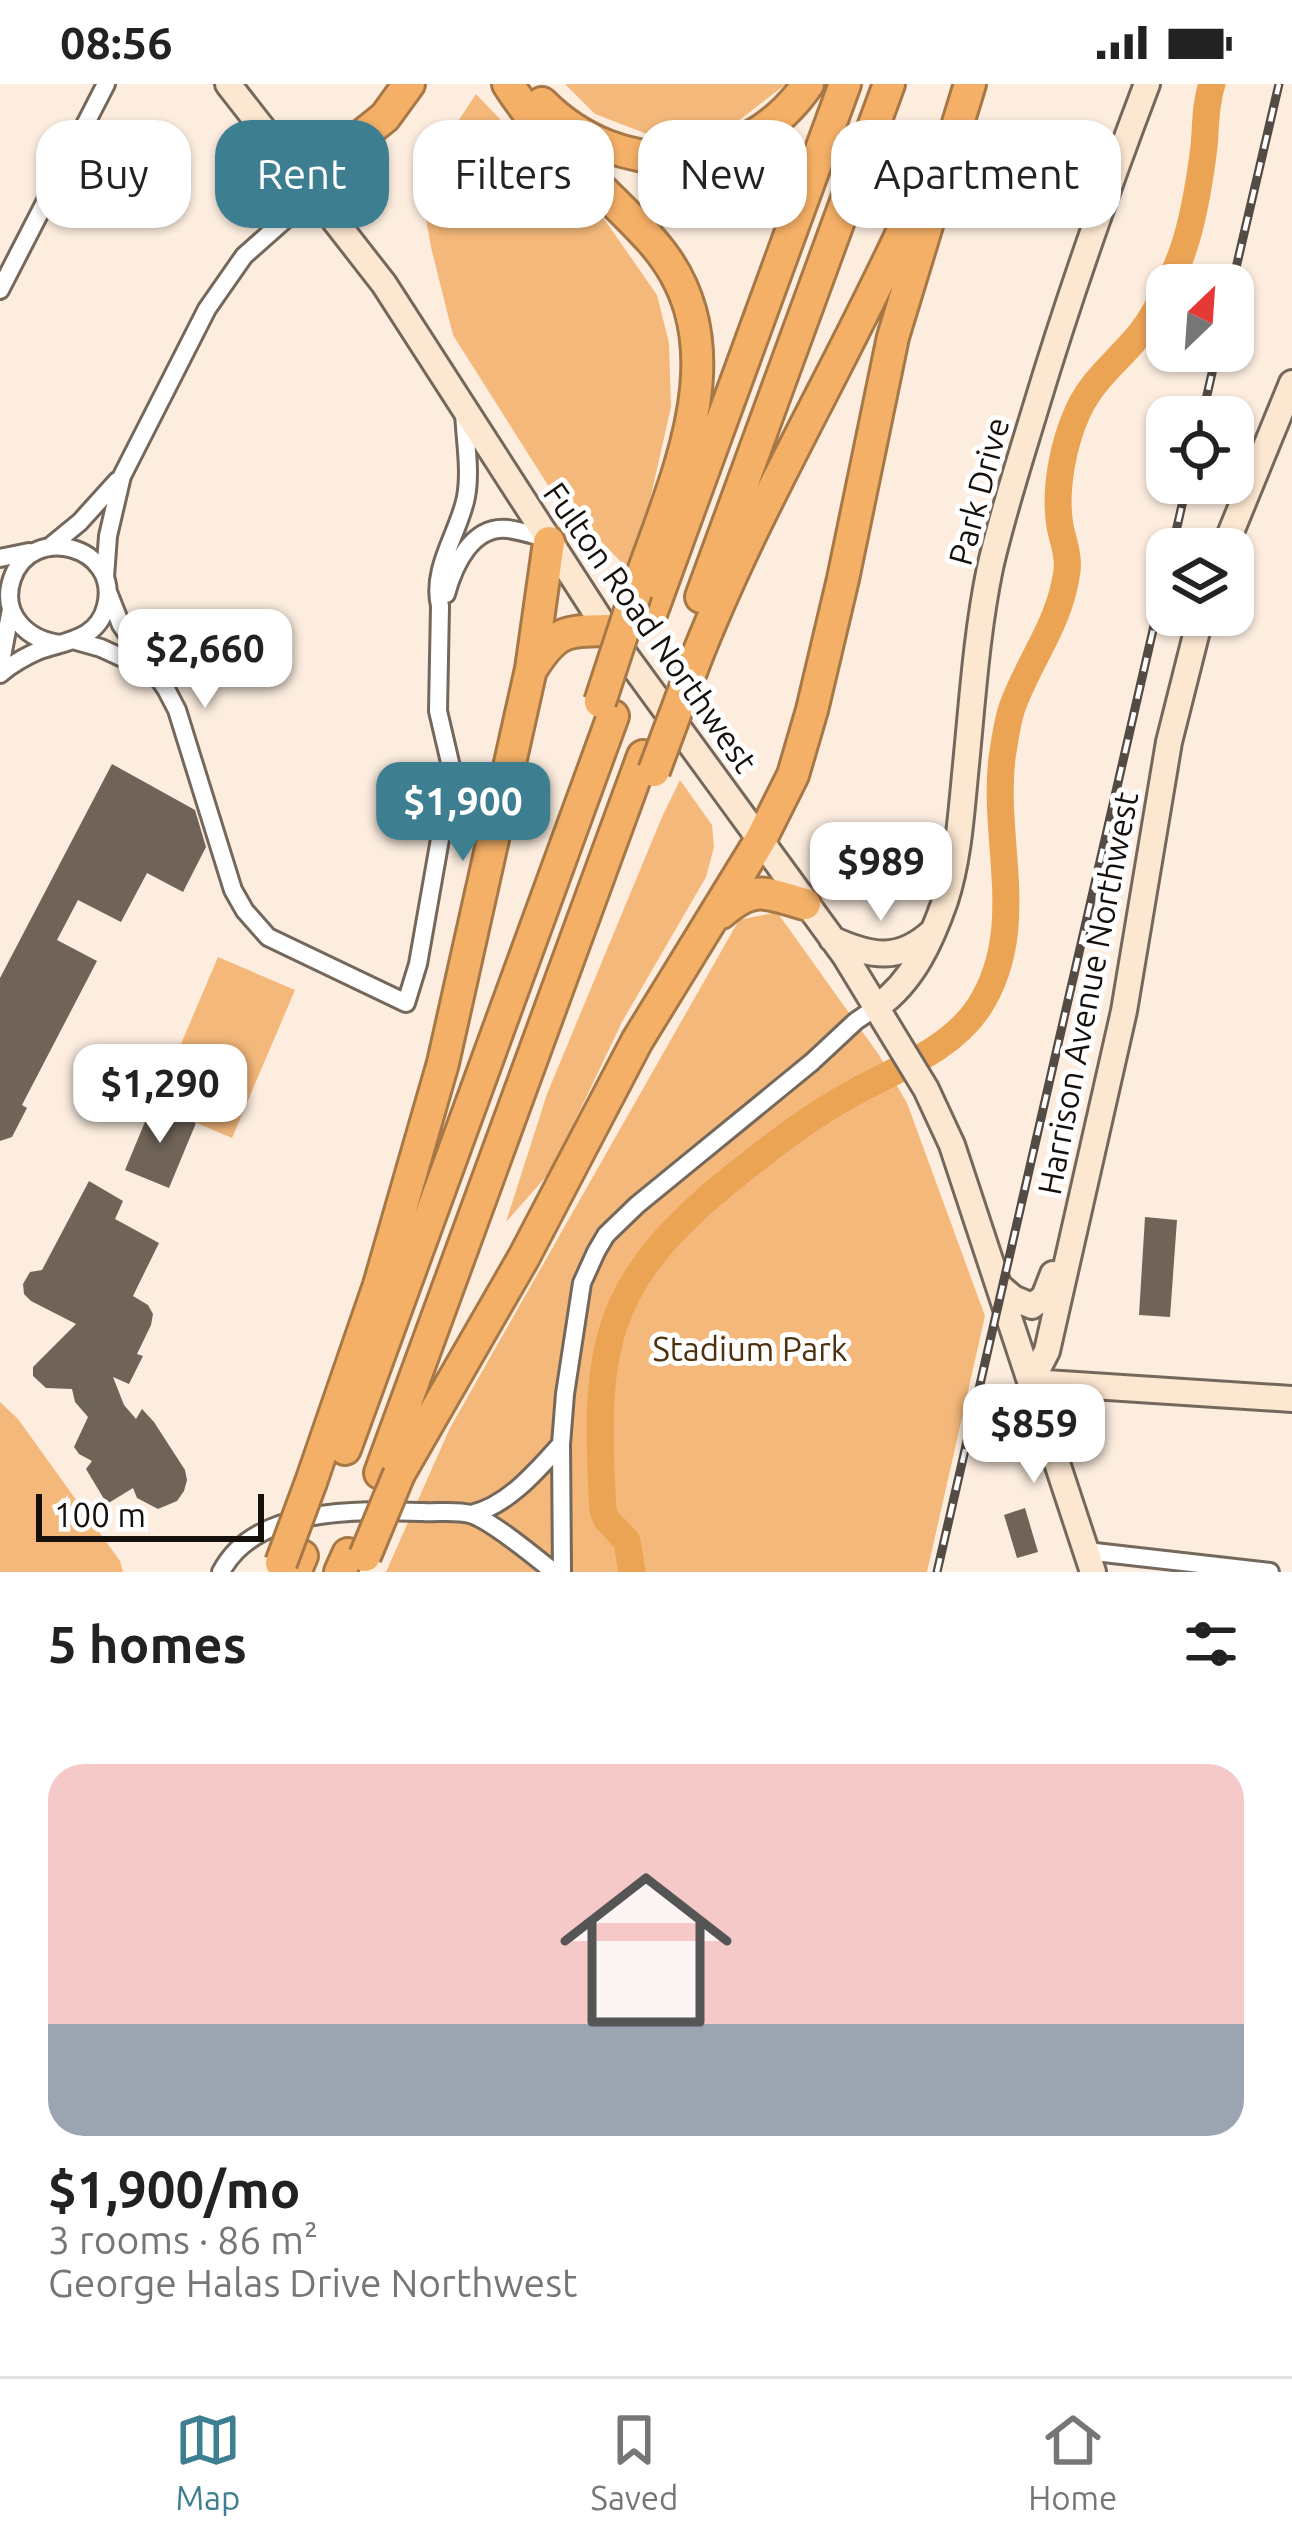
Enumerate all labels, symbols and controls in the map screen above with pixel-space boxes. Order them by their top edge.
text: 08:56 [60,17,173,68]
chip: Buy [36,120,191,228]
chip: Rent [215,120,389,228]
chip: Filters [413,120,614,228]
chip: New [638,120,807,228]
chip: Apartment [831,120,1121,228]
north arrow [1146,264,1254,372]
map controls [1146,264,1254,636]
button: locate [1146,396,1254,504]
street label: Park Drive [941,413,1015,569]
street label: Fulton Road Northwest [537,475,765,779]
button: layers [1146,528,1254,636]
pin: $2,660 [107,609,303,711]
text: $2,660 [145,626,265,669]
pin: $1,900 [365,762,561,864]
text: $1,900 [403,779,523,822]
street label: Harrison Avenue Northwest [1030,788,1144,1198]
pin: $989 [810,822,952,924]
text: $989 [837,839,925,882]
pin: $1,290 [62,1044,258,1146]
text: $1,290 [100,1061,220,1104]
park label: Stadium Park [653,1330,848,1367]
pin: $859 [963,1384,1105,1486]
text: $859 [990,1401,1078,1444]
scale bar [36,1488,264,1541]
text: 100 m [54,1496,146,1533]
icon: filters [1178,1611,1244,1677]
text: 5 homes [48,1615,247,1673]
icon: home [538,1842,754,2058]
text: $1,900/mo [48,2160,300,2218]
text: 3 rooms · 86 m² [48,2218,318,2261]
text: George Halas Drive Northwest [48,2261,577,2304]
tab: Map [175,2407,241,2516]
tab: Saved [591,2407,678,2516]
tab: Home [1028,2407,1117,2516]

